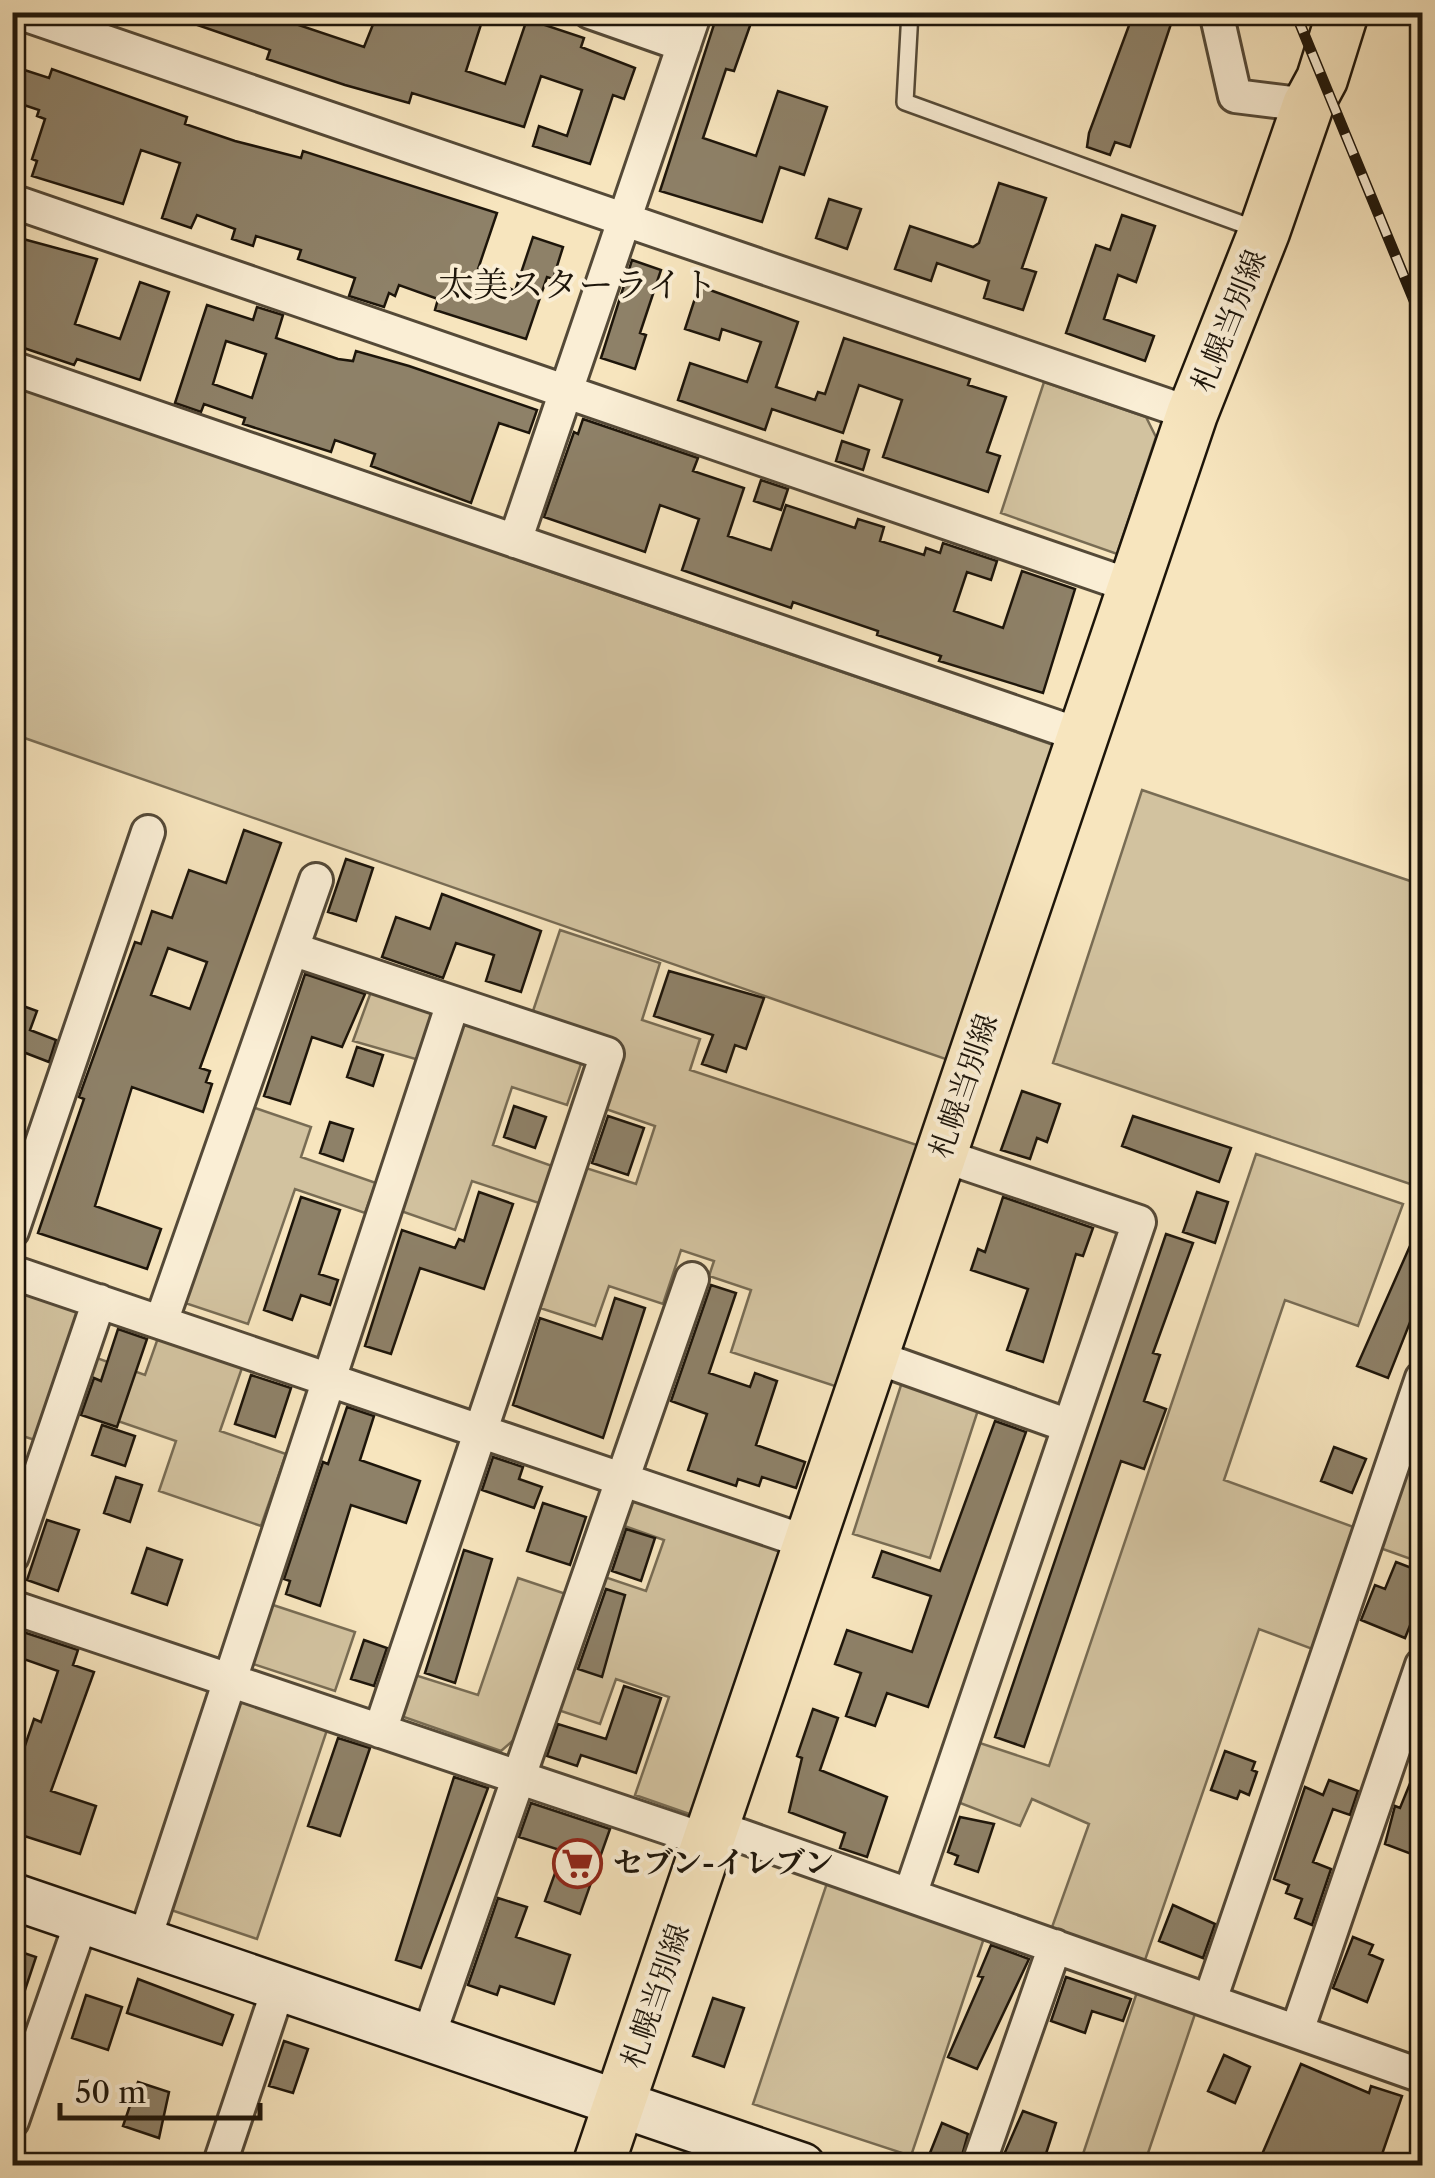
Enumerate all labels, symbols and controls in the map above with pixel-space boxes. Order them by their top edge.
street label: 札幌当別線 [1183,244,1274,397]
district label: 太美スターライト [439,263,717,306]
street label: 札幌当別線 [922,1009,1005,1163]
supermarket icon: セブン-イレブン [552,1837,604,1889]
place label: セブン-イレブン [613,1844,834,1881]
street label: 札幌当別線 [614,1919,697,2073]
scale bar [60,2058,260,2120]
text: 50 m [75,2074,146,2111]

